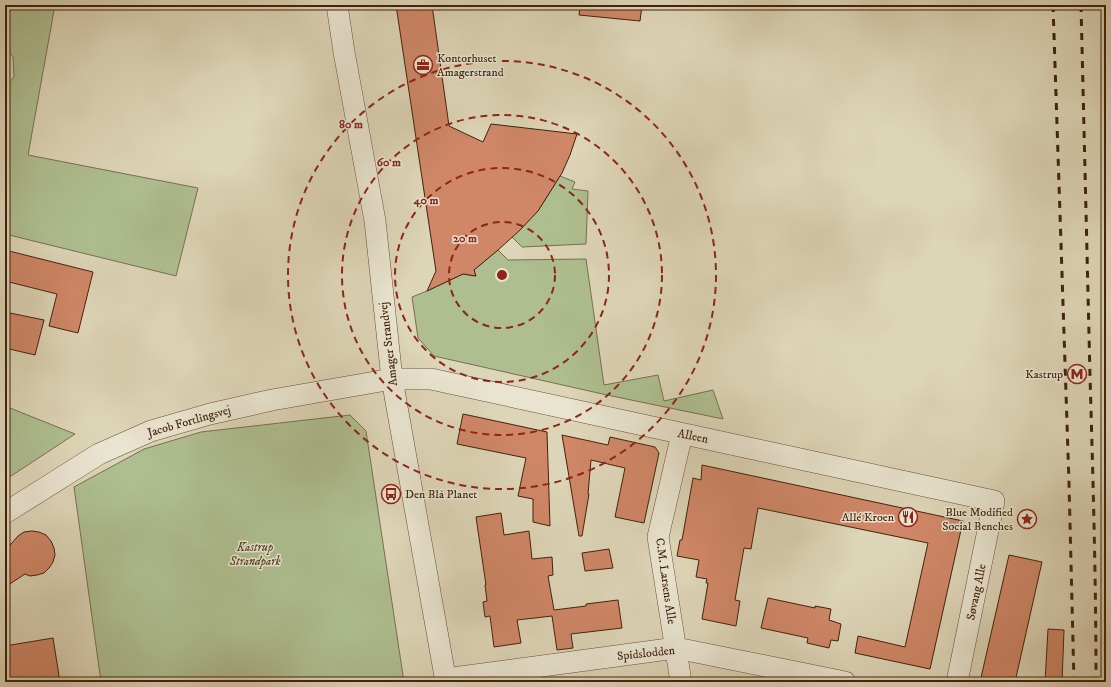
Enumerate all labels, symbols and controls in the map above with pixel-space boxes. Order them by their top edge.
place label: Kontorhuset Amagerstrand [437,51,504,80]
office icon: Kontorhuset Amagerstrand [412,54,434,76]
text: 80 m [339,117,363,132]
text: 60 m [377,155,401,170]
text: 40 m [413,193,438,208]
text: 20 m [453,231,477,246]
centre of rings [495,268,509,282]
street label: Amager Strandvej [376,301,401,387]
metro station icon: Kastrup [1066,363,1088,385]
place label: Kastrup [1025,367,1063,382]
street label: Jacob Fortlingsvej [145,402,233,441]
street label: Alleen [676,426,710,447]
bus stop icon: Den Blå Planet [380,483,402,505]
place label: Den Blå Planet [405,487,477,502]
place label: Blue Modified Social Benches [942,505,1013,534]
restaurant icon: Allé Kroen [897,506,919,528]
place icon: Blue Modified Social Benches [1016,508,1038,530]
place label: Allé Kroen [842,510,895,525]
street label: C.M. Larsens Alle [652,537,679,625]
park label: Kastrup Strandpark [228,540,281,569]
street label: Søvang Alle [963,563,990,622]
street label: Spidslodden [616,643,676,664]

